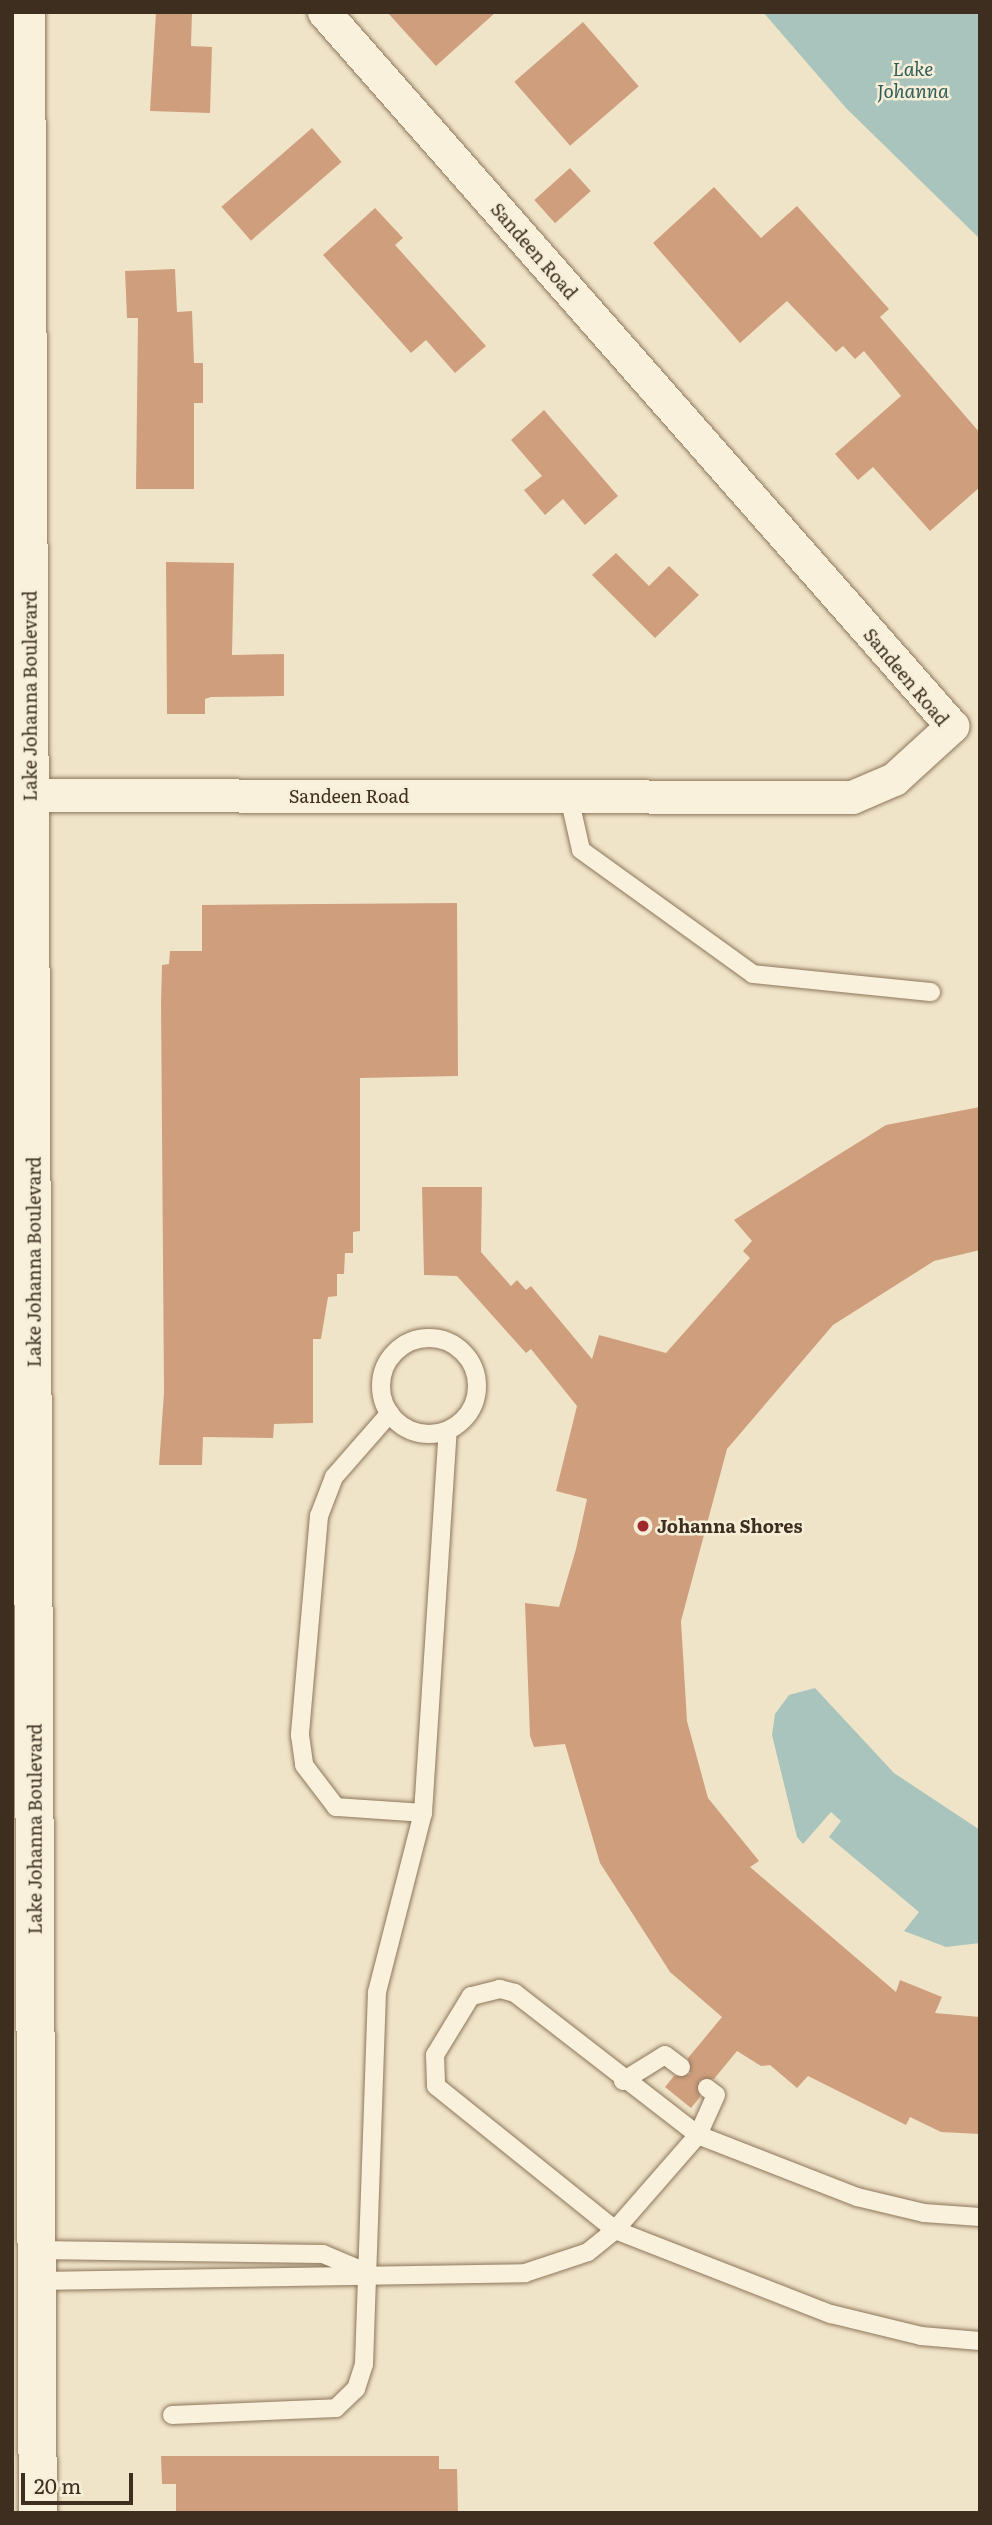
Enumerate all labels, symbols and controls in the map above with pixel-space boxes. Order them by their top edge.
water label: Lake Johanna [877,58,949,102]
street label: Sandeen Road [486,198,582,304]
street label: Lake Johanna Boulevard [19,591,41,801]
street label: Sandeen Road [859,624,953,730]
street label: Sandeen Road [289,785,409,807]
street label: Lake Johanna Boulevard [23,1157,45,1367]
place label: Johanna Shores [657,1515,802,1537]
marker: Johanna Shores [635,1518,651,1534]
street label: Lake Johanna Boulevard [24,1724,46,1934]
scale bar [24,2458,136,2502]
text: 20 m [34,2469,81,2500]

